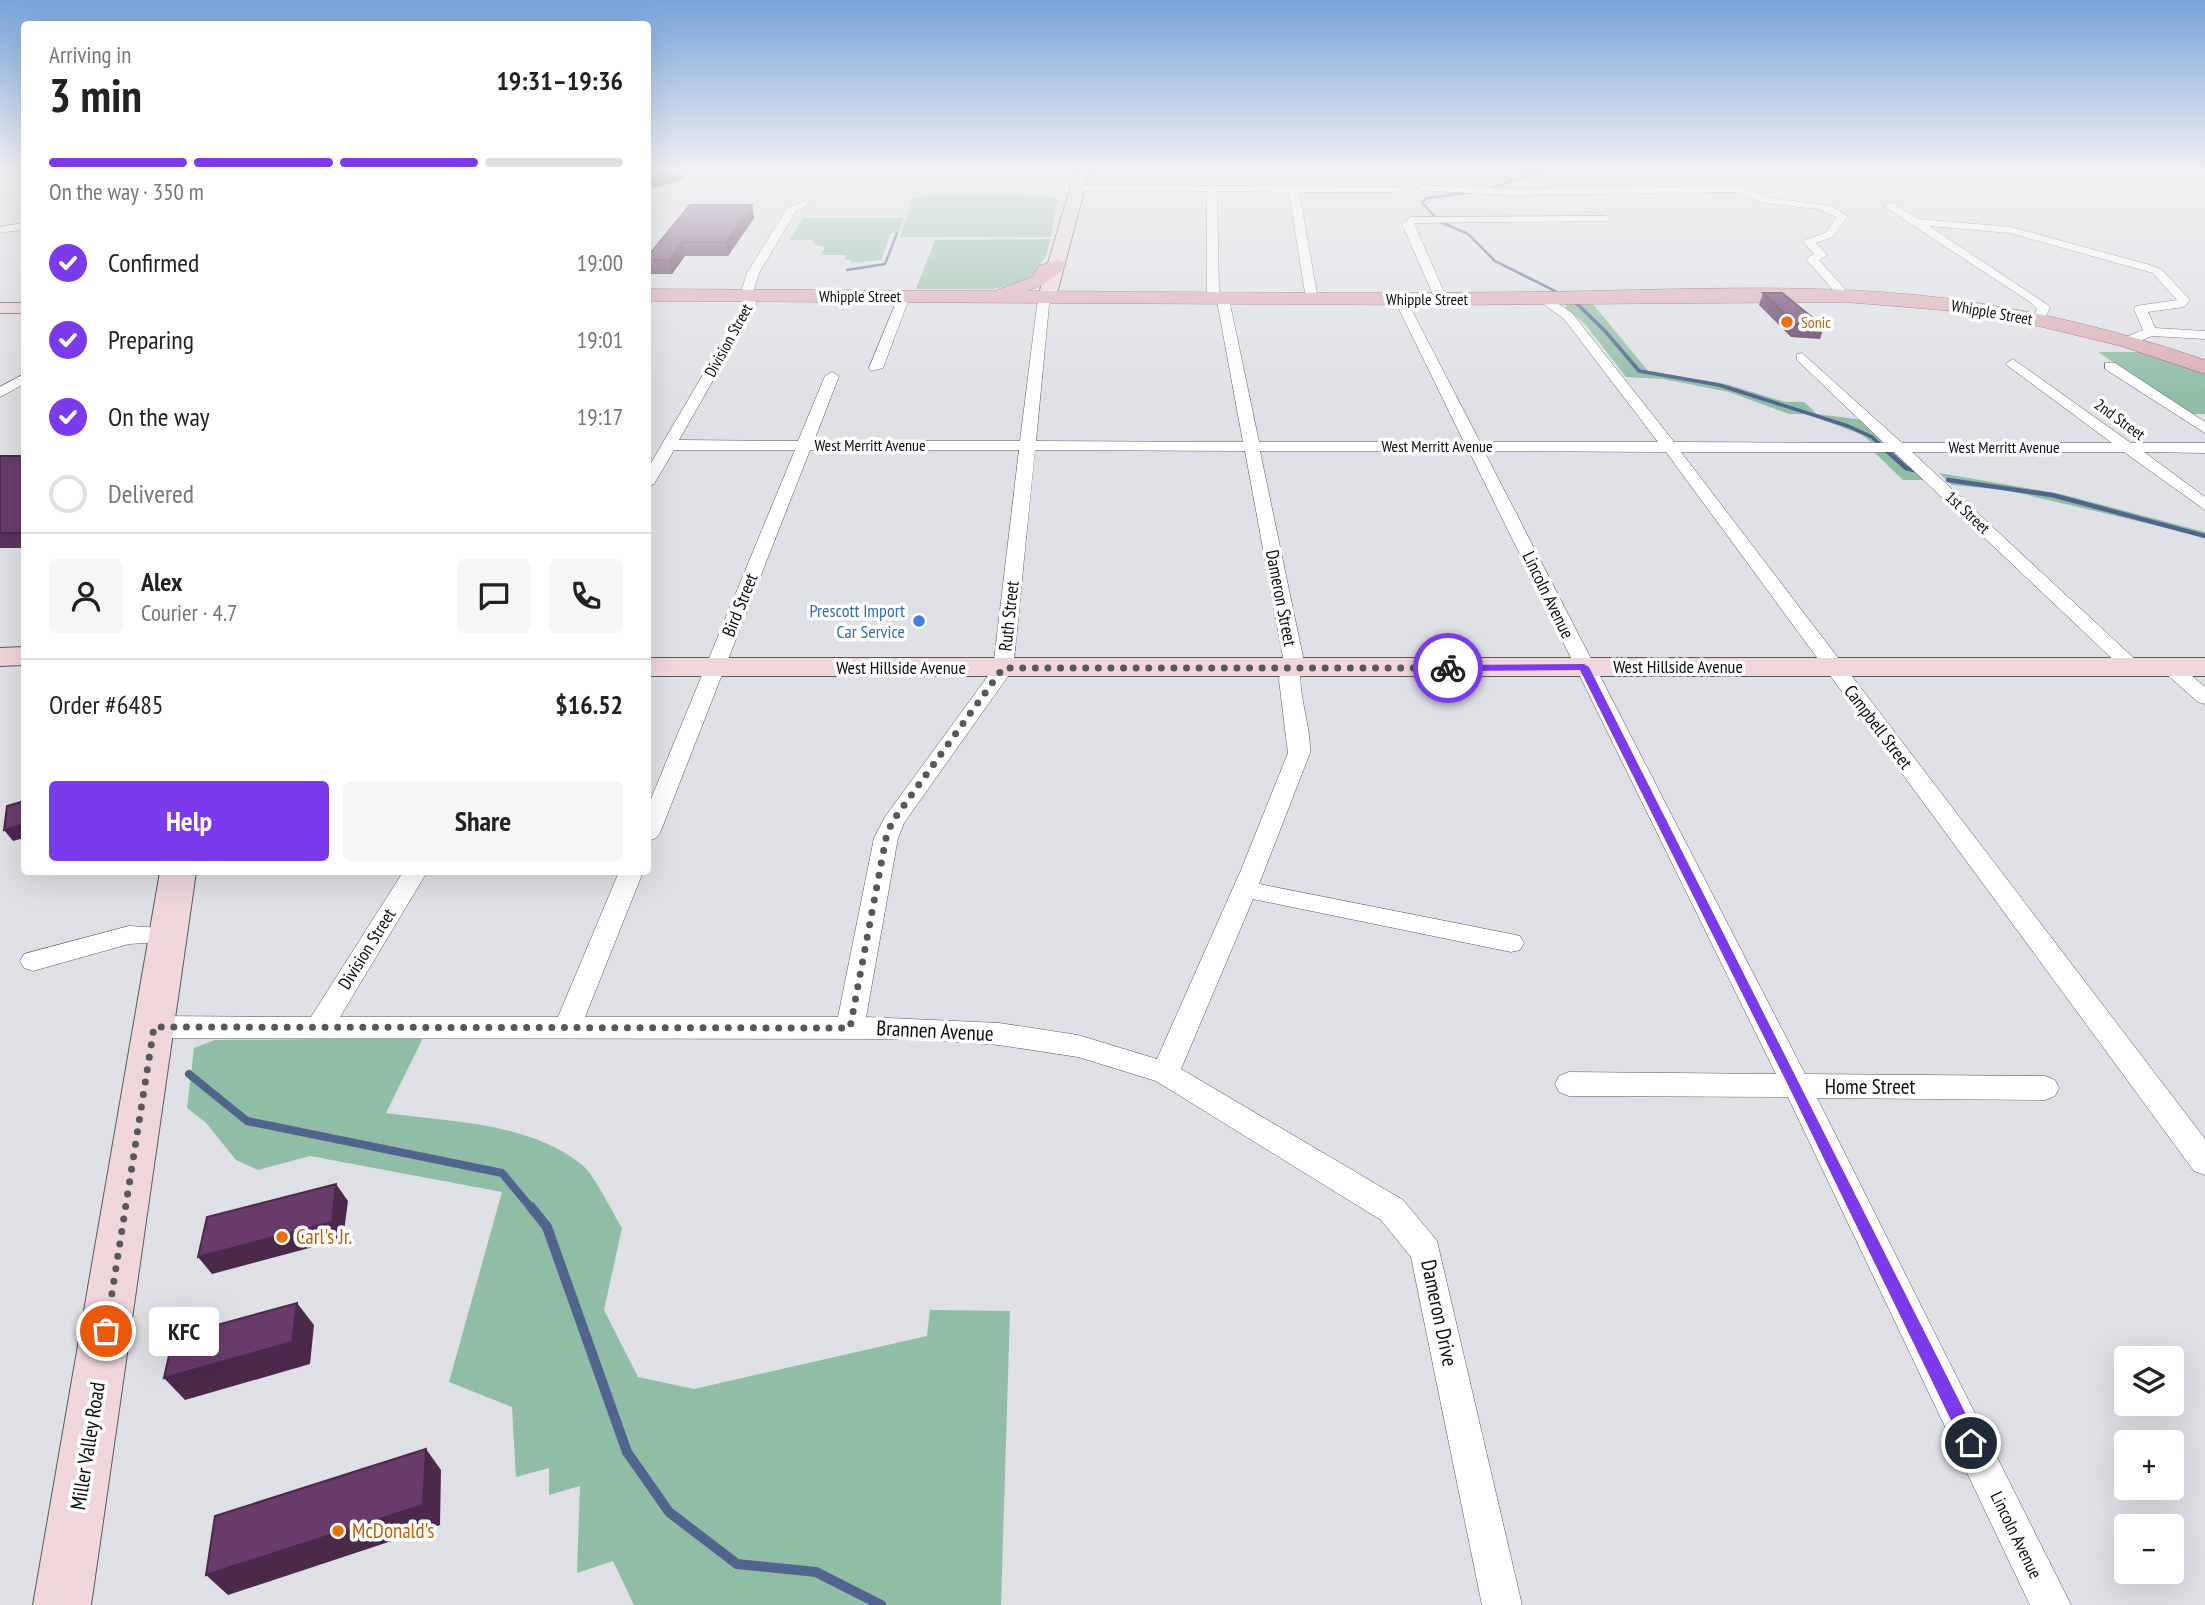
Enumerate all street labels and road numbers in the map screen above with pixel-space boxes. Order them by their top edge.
street label: Whipple Street [819,286,902,306]
street label: Whipple Street [1386,289,1469,309]
street label: Whipple Street [1950,295,2035,329]
street label: Division Street [700,299,757,380]
street label: 2nd Street [2091,394,2150,444]
street label: West Merritt Avenue [814,435,926,455]
street label: West Merritt Avenue [1381,436,1493,456]
street label: West Merritt Avenue [1948,437,2060,457]
street label: 1st Street [1942,486,1995,538]
street label: Lincoln Avenue [1517,547,1579,642]
street label: Dameron Street [1261,548,1302,648]
street label: Bird Street [716,570,763,640]
street label: Ruth Street [993,580,1024,652]
street label: West Hillside Avenue [1613,655,1743,678]
street label: West Hillside Avenue [836,656,966,679]
street label: Campbell Street [1839,680,1918,773]
street label: Division Street [333,904,400,993]
street label: Brannen Avenue [876,1014,994,1047]
street label: Home Street [1825,1073,1916,1100]
street label: Dameron Drive [1415,1257,1464,1369]
street label: Miller Valley Road [64,1380,111,1512]
street label: Lincoln Avenue [1985,1487,2047,1582]

